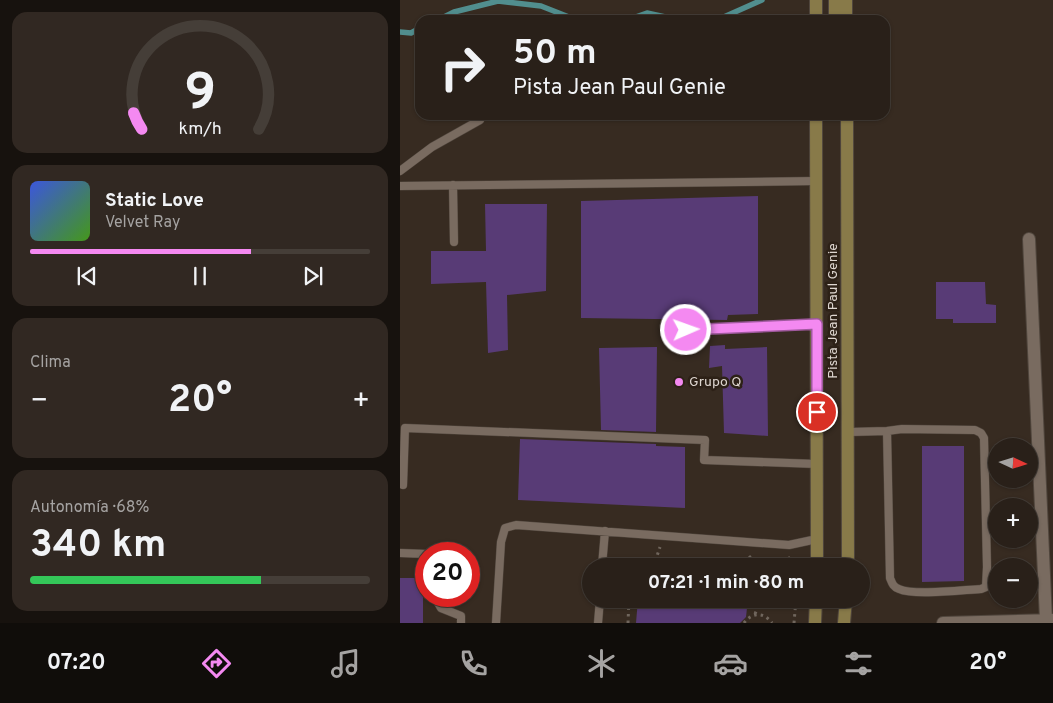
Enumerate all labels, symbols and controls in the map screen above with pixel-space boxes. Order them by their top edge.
text: 50 m [513,32,597,76]
icon: right [430,35,495,100]
text: 9 [184,62,216,128]
text: Pista Jean Paul Genie [513,75,726,102]
text: km/h [178,118,222,141]
text: Static Love [105,189,204,213]
text: Velvet Ray [105,213,180,233]
street label: Pista Jean Paul Genie [825,243,842,379]
icon: previous [73,262,101,290]
icon: pause [186,262,214,290]
icon: next [299,262,327,290]
position arrow [659,303,711,355]
text: Clima [30,353,71,373]
place label: Grupo Q [689,374,741,391]
marker: Grupo Q [673,376,685,388]
text: 20° [168,377,232,426]
text: − [30,384,48,420]
text: + [352,384,370,420]
pin [796,391,838,433]
icon: arrive [803,398,831,426]
north arrow [988,438,1038,488]
map controls [988,438,1038,608]
text: Autonomía · 68% [30,498,149,518]
button: + [988,498,1038,548]
text: 340 km [30,522,166,571]
speed limit sign: 20 [415,542,480,607]
button: − [988,558,1038,608]
text: 07:21 · 1 min · 80 m [648,571,804,595]
icon: directions [199,646,234,681]
icon: music [328,646,363,681]
icon: phone [456,646,491,681]
icon: climate [584,646,619,681]
icon: car [713,646,748,681]
icon: filters [841,646,876,681]
text: 07:20 [47,650,106,677]
text: 20° [969,650,1006,677]

